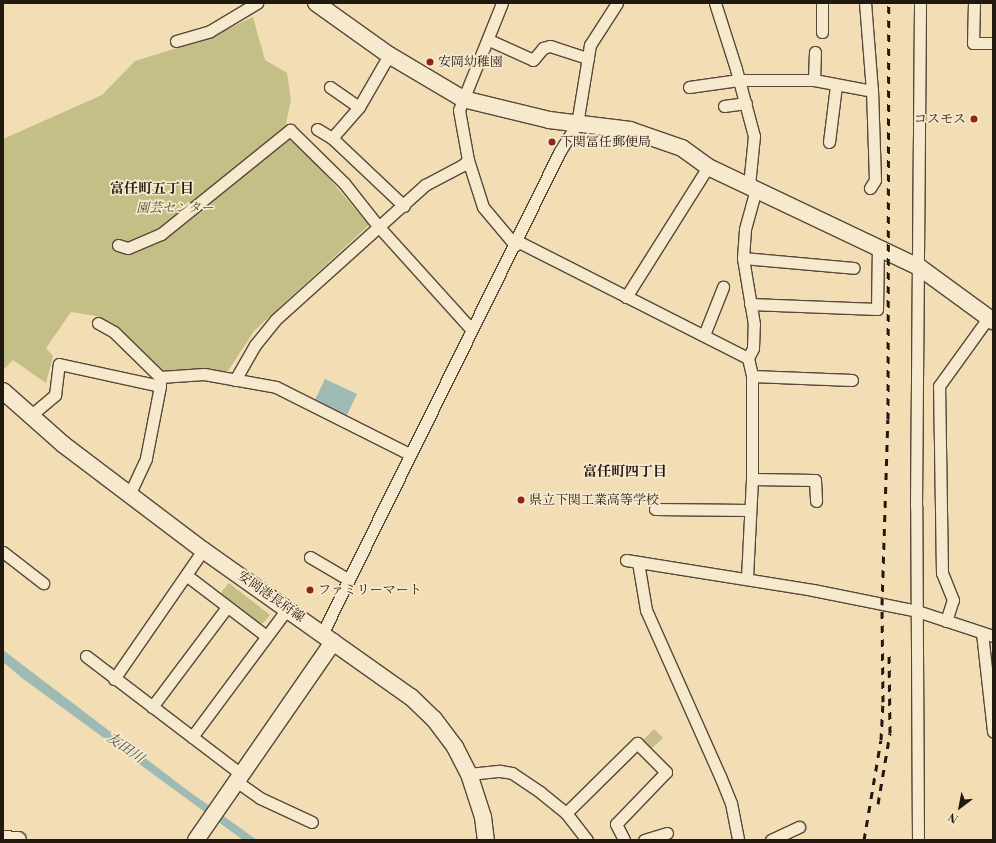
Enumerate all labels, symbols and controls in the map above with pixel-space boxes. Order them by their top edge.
place label: 安岡幼稚園 [438,54,503,70]
marker: 安岡幼稚園 [425,57,435,67]
place label: コスモス [914,111,966,127]
marker: コスモス [969,114,979,124]
place label: 下関冨任郵便局 [560,134,651,150]
marker: 下関冨任郵便局 [547,137,557,147]
district label: 富任町五丁目 [110,181,194,197]
park label: 園芸センター [136,200,214,216]
district label: 富任町四丁目 [583,464,667,480]
place label: 県立下関工業高等学校 [529,492,659,508]
marker: 県立下関工業高等学校 [516,495,526,505]
street label: 安岡港長府線 [235,568,307,626]
place label: ファミリーマート [318,582,422,598]
marker: ファミリーマート [305,585,315,595]
water label: 友田川 [103,729,147,767]
north arrow [940,787,980,827]
text: N [946,809,961,825]

